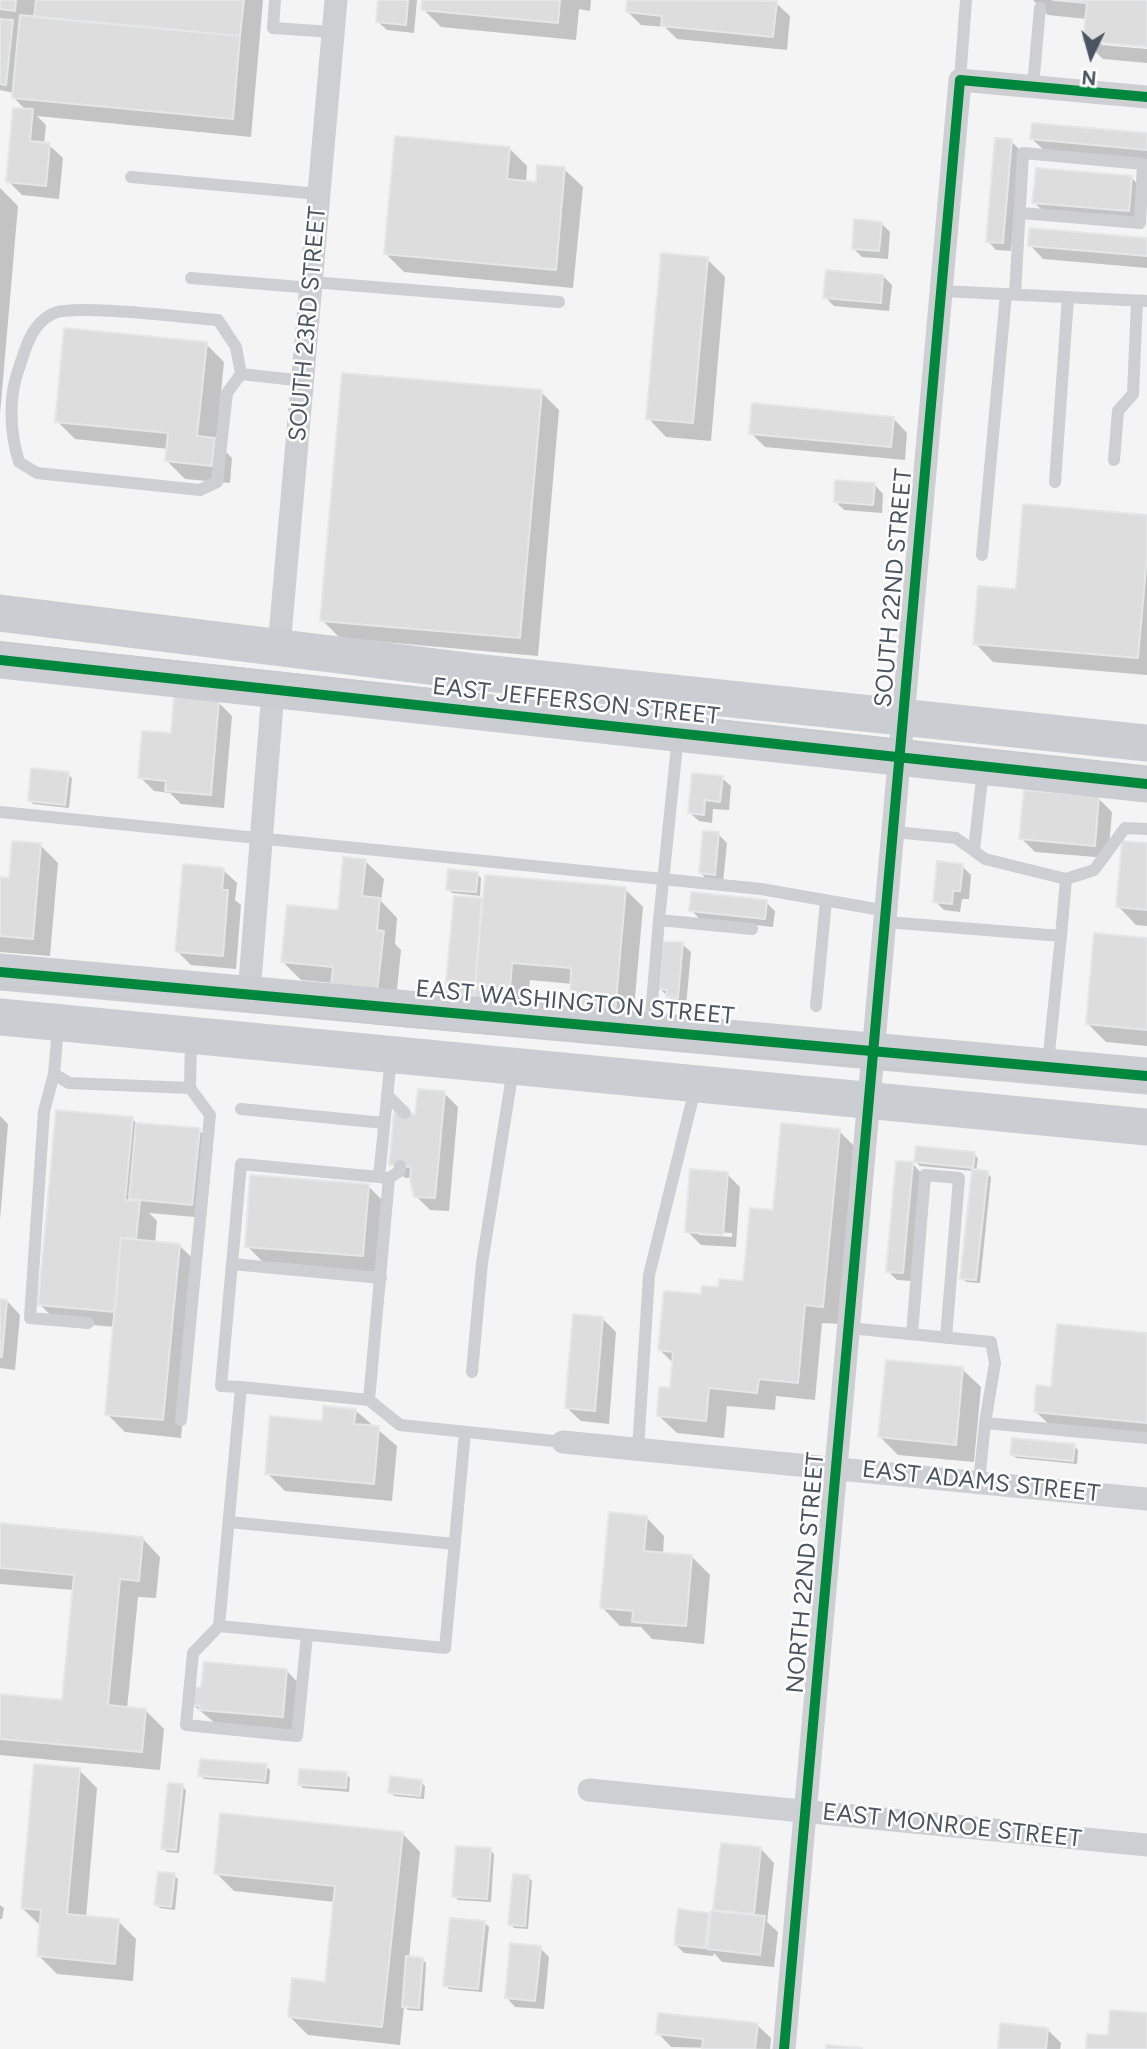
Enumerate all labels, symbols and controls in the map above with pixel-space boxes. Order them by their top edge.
north arrow [1056,21,1126,91]
text: N [1081,65,1097,90]
street label: SOUTH 23RD STREET [283,205,333,443]
street label: SOUTH 22ND STREET [869,467,919,709]
street label: EAST JEFFERSON STREET [431,673,721,731]
street label: EAST WASHINGTON STREET [414,975,736,1031]
street label: NORTH 22ND STREET [781,1451,831,1695]
street label: EAST ADAMS STREET [861,1455,1101,1509]
street label: EAST MONROE STREET [821,1798,1083,1854]

